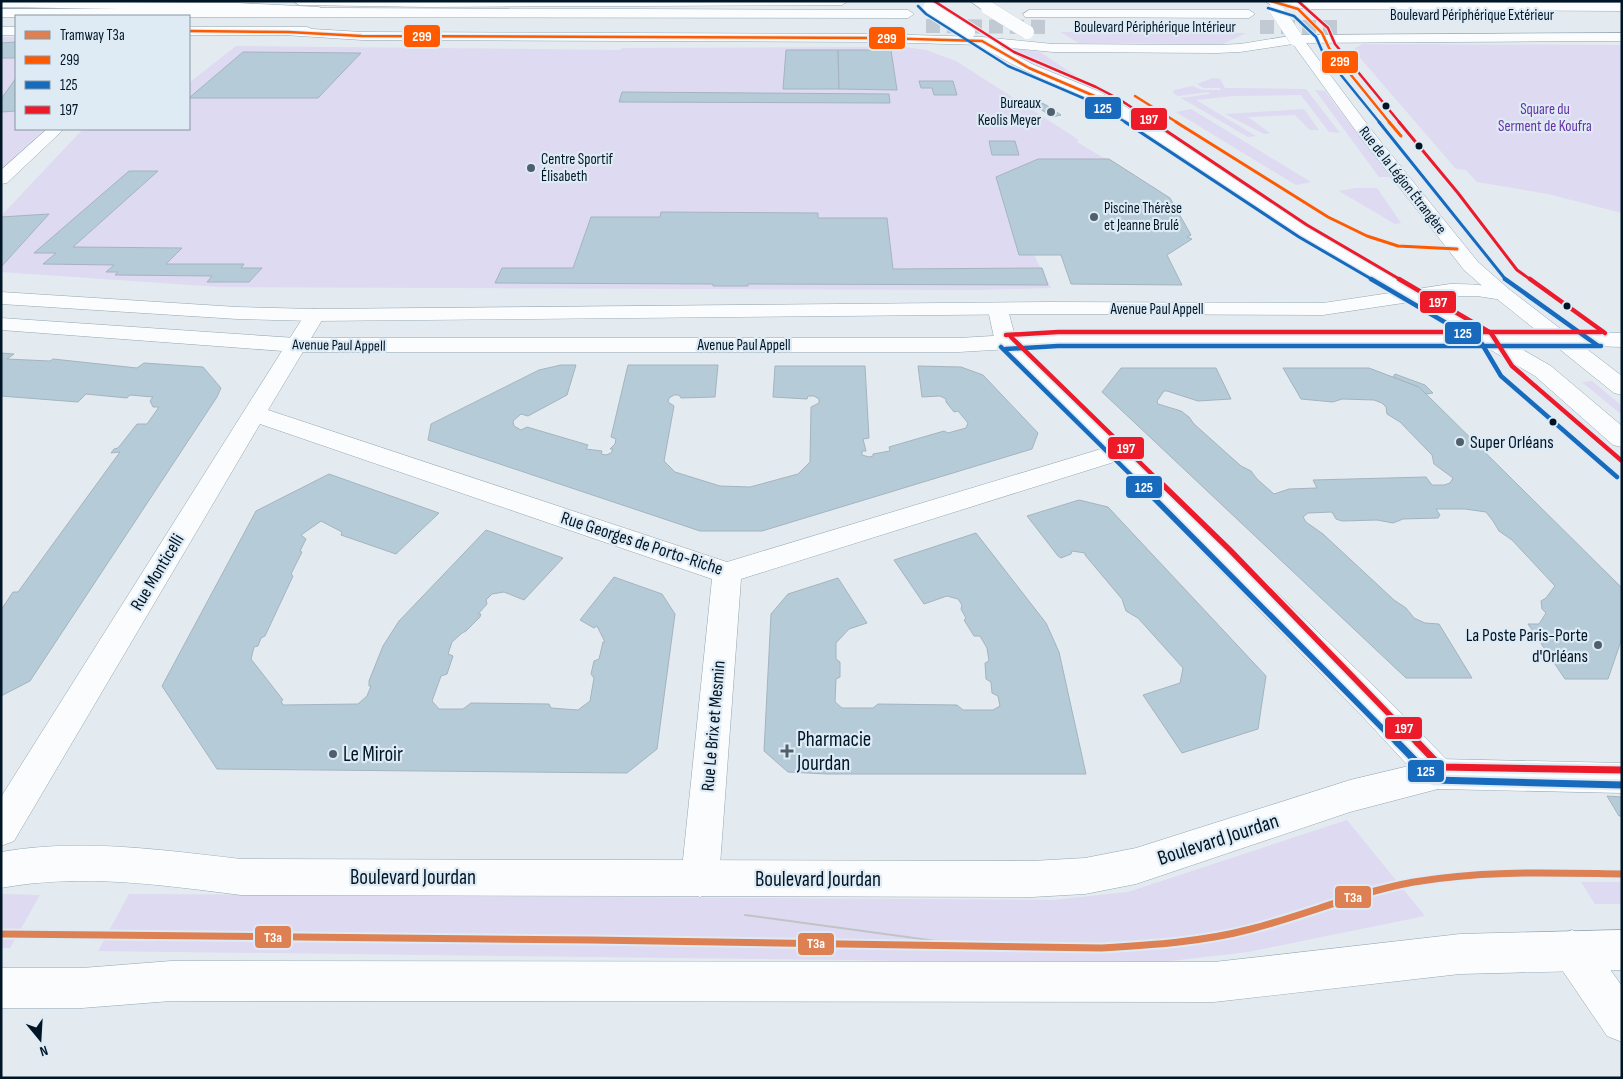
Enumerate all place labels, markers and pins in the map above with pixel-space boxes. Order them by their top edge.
place label: Bureaux Keolis Meyer [978,94,1042,130]
unlabelled marker [1381,101,1391,111]
marker: Bureaux Keolis Meyer [1045,106,1057,118]
unlabelled marker [1414,141,1424,151]
place label: Centre Sportif Élisabeth [541,150,613,186]
marker: Centre Sportif Élisabeth [525,162,537,174]
place label: Piscine Thérèse et Jeanne Brulé [1104,199,1182,235]
marker: Piscine Thérèse et Jeanne Brulé [1088,211,1100,223]
unlabelled marker [1562,301,1572,311]
unlabelled marker [1548,417,1558,427]
place label: Super Orléans [1470,432,1554,453]
marker: Super Orléans [1454,436,1466,448]
place label: La Poste Paris-Porte d'Orléans [1466,625,1588,667]
marker: La Poste Paris-Porte d'Orléans [1592,639,1604,651]
place label: Pharmacie Jourdan [796,727,871,776]
place label: Le Miroir [343,742,403,767]
marker: Pharmacie Jourdan [781,745,793,757]
marker: Le Miroir [327,748,339,760]

